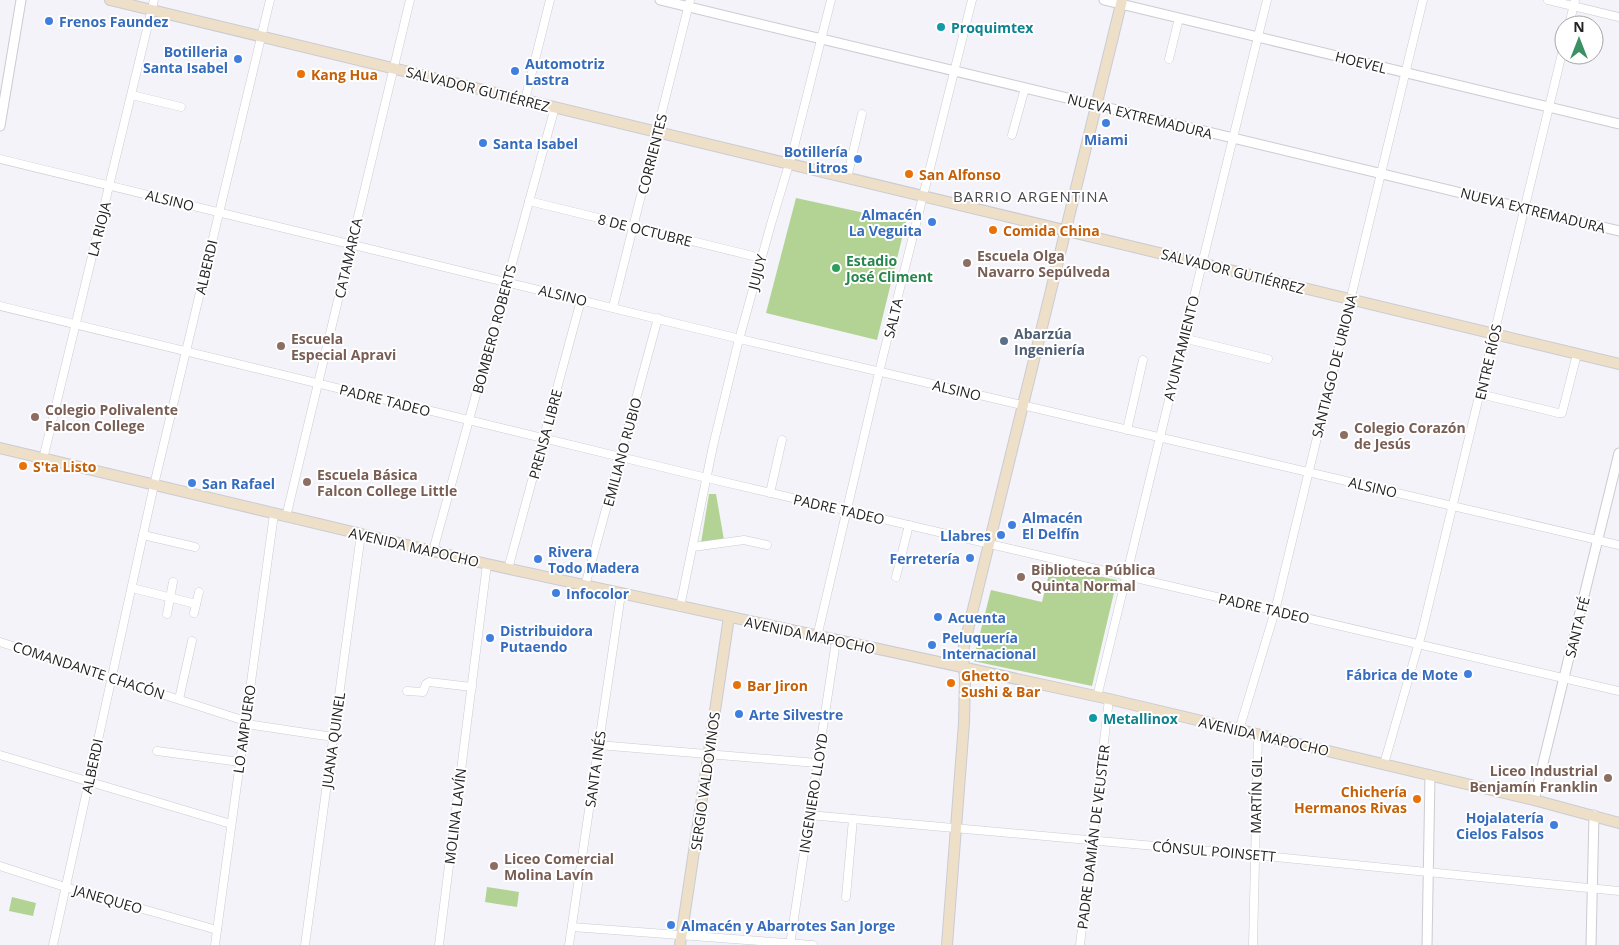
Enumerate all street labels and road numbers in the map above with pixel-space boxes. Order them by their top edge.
street label: HOEVEL [1333,46,1389,78]
street label: SALVADOR GUTIÉRREZ [404,62,552,116]
street label: NUEVA EXTREMADURA [1066,89,1215,143]
street label: CORRIENTES [633,112,671,196]
street label: NUEVA EXTREMADURA [1459,183,1608,237]
street label: ALSINO [144,185,196,215]
street label: LA RIOJA [83,199,115,258]
street label: 8 DE OCTUBRE [596,209,694,251]
street label: CATAMARCA [330,216,367,300]
street label: ALBERDI [190,238,222,296]
street label: SALVADOR GUTIÉRREZ [1159,244,1307,298]
street label: JUJUY [743,252,771,294]
street label: BOMBERO ROBERTS [468,262,520,396]
street label: ALSINO [537,280,589,310]
street label: SANTIAGO DE URIONA [1307,292,1361,440]
street label: AYUNTAMIENTO [1159,293,1203,402]
street label: SALTA [879,296,907,340]
street label: ENTRE RÍOS [1470,322,1506,402]
street label: ALSINO [931,375,983,405]
street label: PADRE TADEO [338,380,432,420]
street label: PRENSA LIBRE [524,387,566,481]
street label: EMILIANO RUBIO [598,395,646,509]
street label: ALSINO [1347,472,1399,502]
street label: PADRE TADEO [792,489,886,529]
street label: AVENIDA MAPOCHO [347,523,481,571]
street label: PADRE TADEO [1217,588,1311,628]
street label: SANTA FÉ [1560,594,1594,660]
street label: AVENIDA MAPOCHO [743,612,877,658]
street label: COMANDANTE CHACÓN [11,636,167,704]
street label: LO AMPUERO [228,683,260,774]
street label: JUANA QUINEL [317,691,349,791]
street label: SERGIO VALDOVINOS [686,711,724,851]
street label: AVENIDA MAPOCHO [1197,712,1331,760]
street label: SANTA INÉS [580,729,610,809]
street label: INGENIERO LLOYD [794,732,832,854]
street label: ALBERDI [77,737,107,795]
street label: PADRE DAMIÁN DE VEUSTER [1072,743,1114,930]
street label: MARTÍN GIL [1246,756,1266,834]
street label: MOLINA LAVÍN [440,767,470,865]
street label: CÓNSUL POINSETT [1152,836,1277,866]
street label: JANEQUEO [69,880,145,918]

